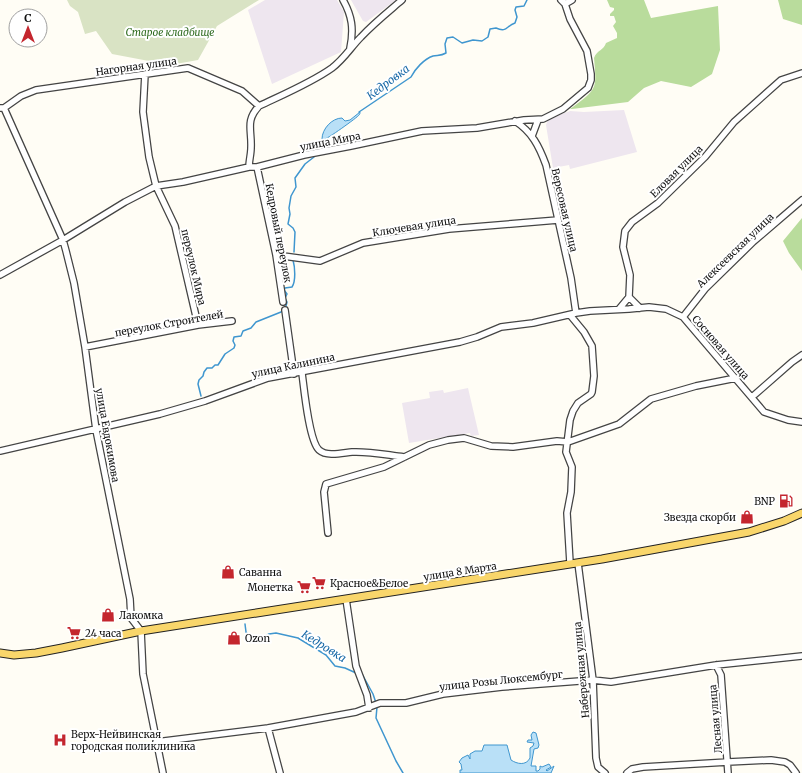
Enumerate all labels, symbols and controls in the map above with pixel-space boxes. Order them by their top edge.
north arrow [8,8,48,48]
text: С [24,11,32,25]
park label: Старое кладбище [126,26,214,39]
street label: Нагорная улица [95,54,178,79]
water label: Кедровка [364,61,412,103]
street label: улица Мира [299,129,362,154]
street label: Еловая улица [647,142,706,200]
street label: Вересовая улица [549,167,581,254]
street label: Кедровый переулок [262,182,295,285]
street label: Алексеевская улица [693,210,777,291]
street label: Ключевая улица [371,213,457,240]
street label: переулок Мира [178,228,209,307]
street label: переулок Строителей [114,308,225,339]
street label: Сосновая улица [689,313,752,383]
street label: улица Калинина [250,350,336,381]
street label: улица Евдокимова [93,387,122,484]
fuel station icon: BNP [778,493,794,509]
place label: BNP [754,495,776,508]
shop icon: Звезда скорби [739,509,755,525]
place label: Звезда скорби [664,511,736,524]
street label: улица 8 Марта [423,559,498,584]
shop icon: Саванна [220,564,236,580]
place label: Саванна [239,566,282,579]
supermarket icon: Красное&Белое [311,575,327,591]
place label: Красное&Белое [330,577,408,590]
supermarket icon: Монетка [296,579,312,595]
place label: Монетка [248,581,294,594]
shop icon: Лакомка [100,607,116,623]
place label: Лакомка [119,609,164,622]
street label: Набережная улица [571,621,592,719]
supermarket icon: 24 часа [66,625,82,641]
place label: 24 часа [85,627,122,640]
water label: Кедровка [299,627,349,665]
shop icon: Ozon [226,630,242,646]
place label: Ozon [245,632,270,645]
street label: улица Розы Люксембург [439,668,563,693]
street label: Лесная улица [706,684,725,754]
place label: Верх-Нейвинская городская поликлиника [71,728,196,753]
hospital icon: Верх-Нейвинская городская поликлиника [52,732,68,748]

